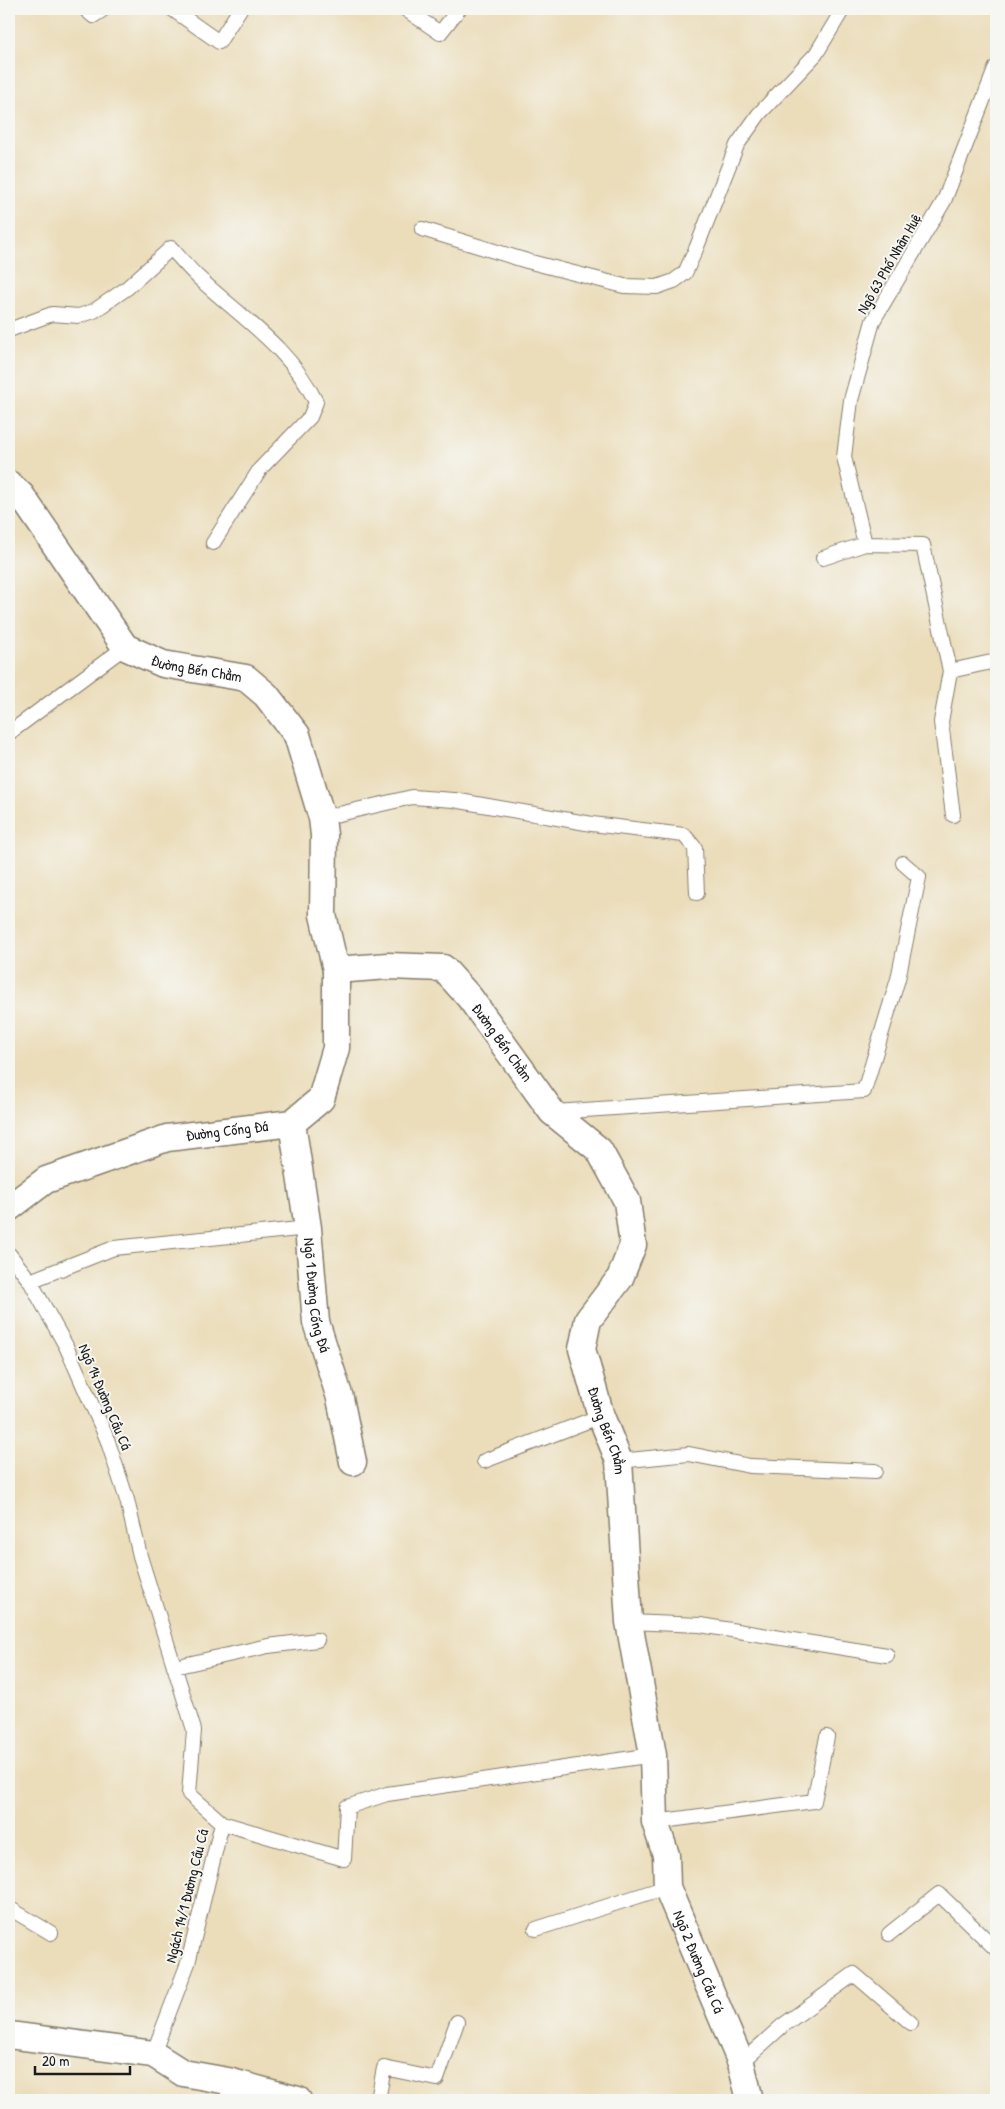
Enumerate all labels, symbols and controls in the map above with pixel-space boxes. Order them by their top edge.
street label: Ngõ 63 Phố Nhân Huệ [851,210,926,318]
street label: Đường Bến Chằm [148,649,243,687]
street label: Đường Bến Chằm [467,999,538,1086]
street label: Đường Cống Đá [185,1115,269,1146]
street label: Ngõ 1 Đường Cống Đá [299,1237,336,1355]
street label: Ngõ 14 Đường Cầu Cá [74,1340,137,1453]
street label: Đường Bến Chằm [583,1384,631,1475]
street label: Ngách 14/1 Đường Cầu Cá [160,1827,213,1965]
street label: Ngõ 2 Đường Cầu Cá [668,1907,730,2016]
scale bar [35,2044,130,2076]
text: 20 m [42,2050,69,2071]

